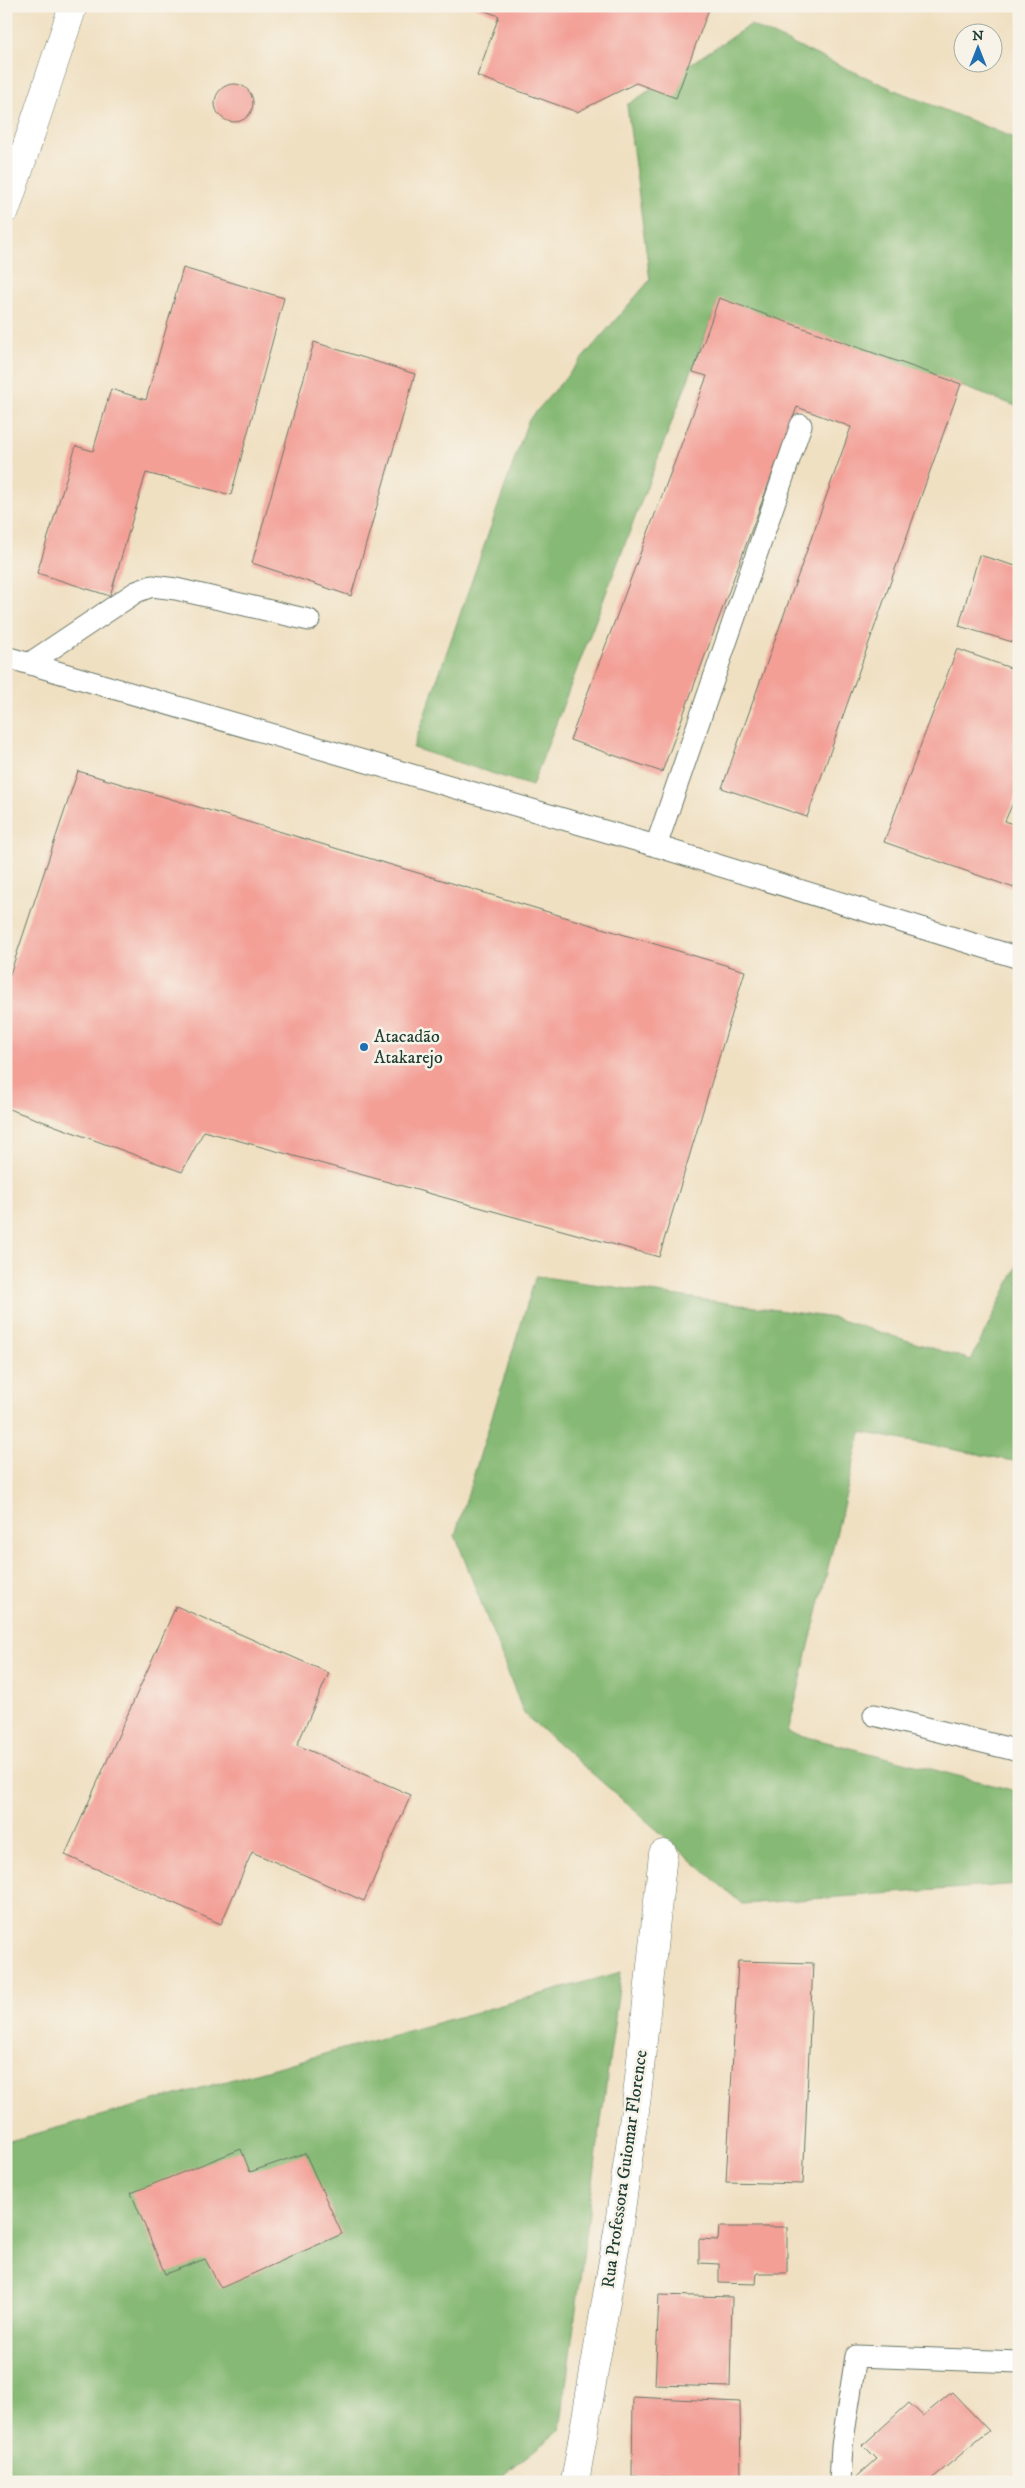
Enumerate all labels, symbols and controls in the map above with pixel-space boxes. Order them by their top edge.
north arrow [952,22,1002,72]
text: N [972,27,984,45]
place label: Atacadão Atakarejo [374,1026,443,1069]
marker: Atacadão Atakarejo [358,1041,370,1053]
street label: Rua Professora Guiomar Florence [597,2049,653,2289]

